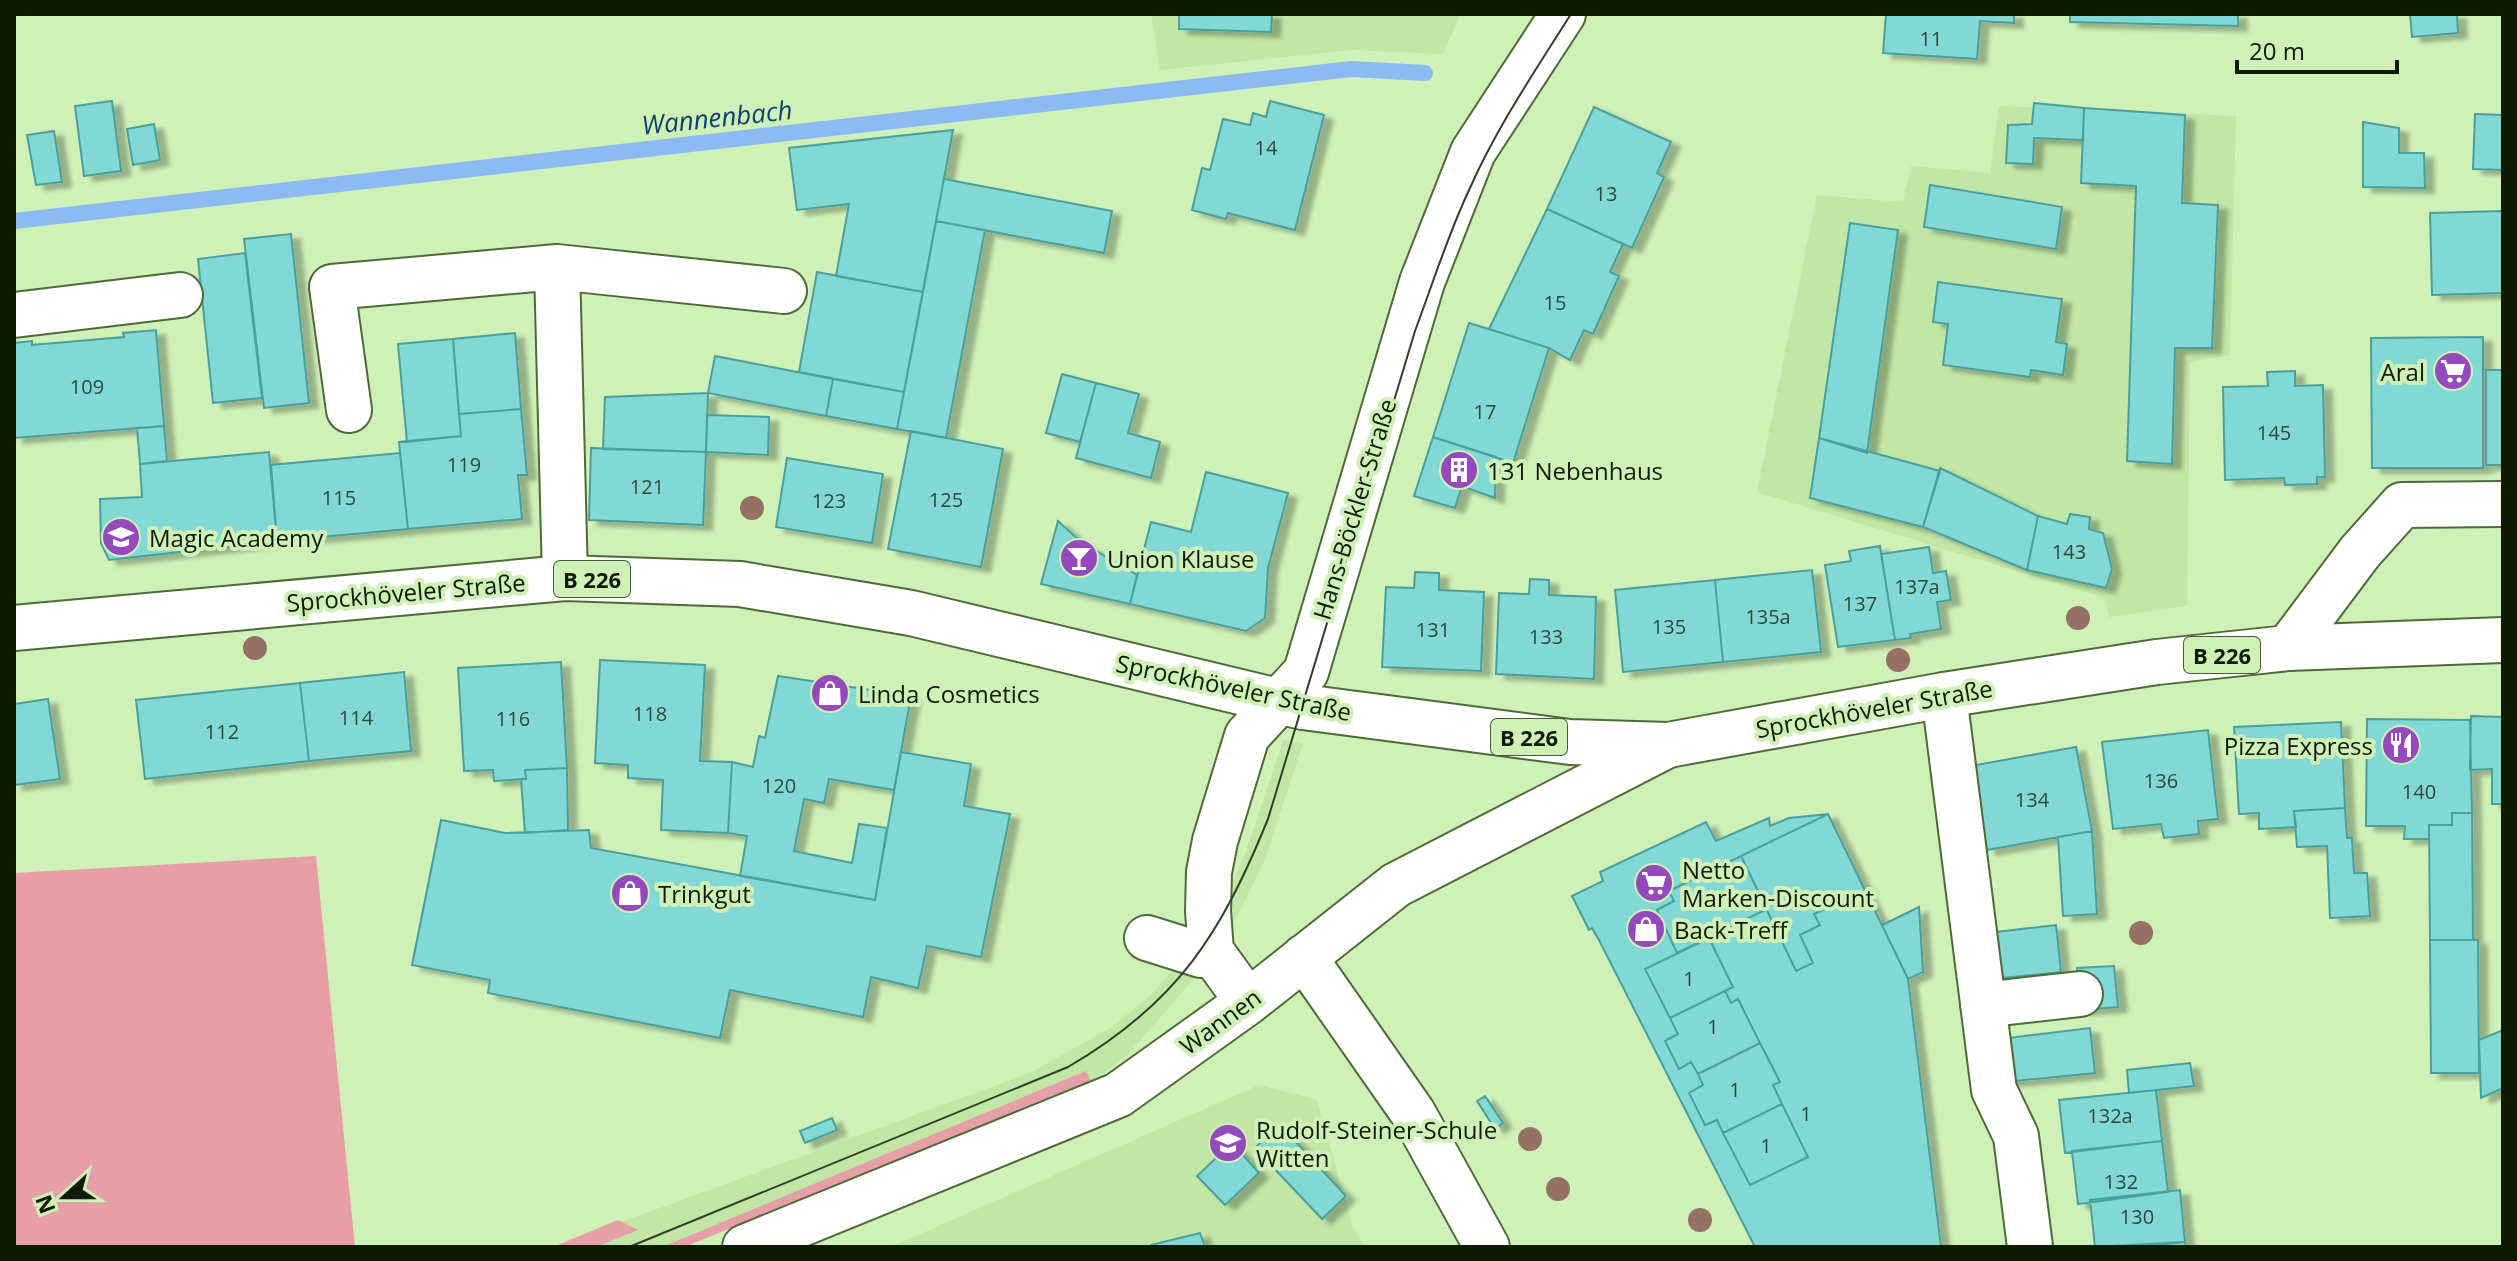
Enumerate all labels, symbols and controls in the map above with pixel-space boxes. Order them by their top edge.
scale bar [2237,24,2397,74]
house number: 11 [1920,25,1942,52]
text: 20 m [2249,34,2305,67]
water label: Wannenbach [640,91,794,143]
house number: 14 [1255,134,1278,161]
house number: 13 [1595,180,1617,207]
house number: 15 [1544,289,1566,316]
supermarket icon: Aral [2432,350,2474,392]
place label: Aral [2381,355,2425,388]
house number: 109 [70,373,104,400]
street label: Hans-Böckler-Straße [1305,395,1403,623]
house number: 17 [1474,398,1496,425]
house number: 145 [2257,419,2291,446]
building icon: 131 Nebenhaus [1438,449,1480,491]
house number: 119 [447,451,481,478]
place label: 131 Nebenhaus [1487,454,1663,487]
house number: 121 [630,473,664,500]
house number: 115 [322,484,356,511]
house number: 125 [929,486,963,513]
house number: 123 [812,487,846,514]
school or university icon: Magic Academy [100,516,142,558]
place label: Magic Academy [149,521,324,554]
bar icon: Union Klause [1058,537,1100,579]
house number: 143 [2052,538,2086,565]
place label: Union Klause [1107,542,1254,575]
road number: B 226 [554,561,630,597]
street label: Sprockhöveler Straße [285,565,527,619]
house number: 137a [1894,573,1940,600]
house number: 137 [1843,590,1877,617]
house number: 135a [1745,603,1791,630]
house number: 135 [1652,613,1686,640]
house number: 131 [1416,616,1450,643]
house number: 133 [1529,623,1563,650]
road number: B 226 [2184,637,2260,673]
street label: Sprockhöveler Straße [1113,646,1355,728]
street label: Sprockhöveler Straße [1753,671,1995,745]
shop icon: Linda Cosmetics [809,672,851,714]
place label: Linda Cosmetics [858,677,1040,710]
house number: 118 [633,700,667,727]
house number: 114 [339,704,374,731]
house number: 116 [496,705,530,732]
house number: 112 [205,718,239,745]
road number: B 226 [1491,719,1567,755]
restaurant icon: Pizza Express [2380,724,2422,766]
place label: Pizza Express [2224,729,2373,762]
house number: 136 [2144,767,2178,794]
house number: 120 [762,772,796,799]
house number: 140 [2402,778,2436,805]
house number: 134 [2015,786,2050,813]
place label: Netto Marken-Discount [1682,853,1874,914]
supermarket icon: Netto Marken-Discount [1633,862,1675,904]
shop icon: Trinkgut [609,872,651,914]
place label: Trinkgut [658,877,751,910]
shop icon: Back-Treff [1625,908,1667,950]
place label: Back-Treff [1674,913,1789,946]
house number: 1 [1683,965,1695,992]
street label: Wannen [1173,980,1267,1062]
house number: 1 [1707,1013,1719,1040]
house number: 1 [1729,1076,1741,1103]
house number: 1 [1800,1100,1812,1127]
house number: 132a [2087,1102,2133,1129]
place label: Rudolf-Steiner-Schule Witten [1256,1113,1497,1174]
school or university icon: Rudolf-Steiner-Schule Witten [1207,1122,1249,1164]
house number: 1 [1760,1132,1772,1159]
north arrow [24,1157,104,1237]
house number: 132 [2104,1168,2138,1195]
text: N [27,1191,62,1218]
house number: 130 [2120,1203,2154,1230]

